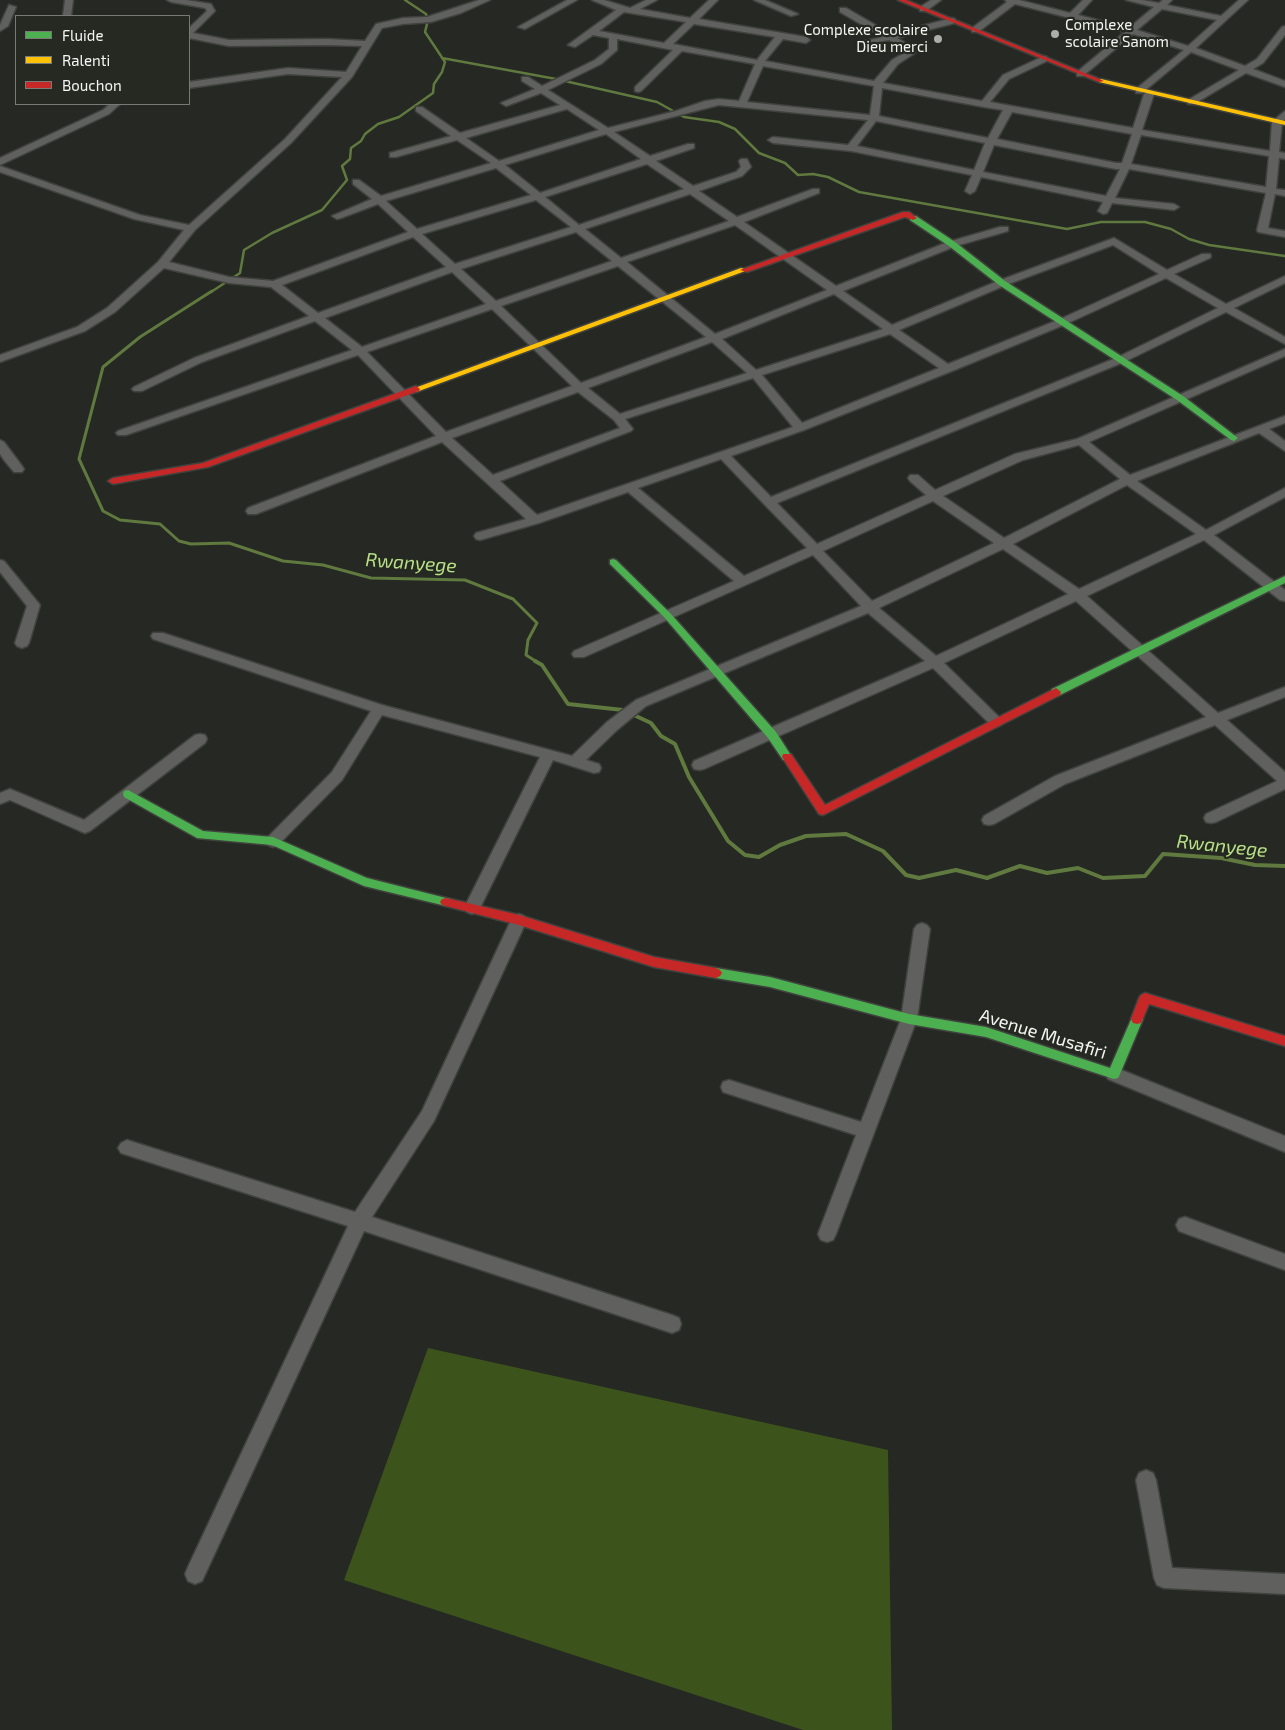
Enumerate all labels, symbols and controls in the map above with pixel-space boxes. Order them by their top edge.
legend [15,15,190,105]
place label: Complexe scolaire Sanom [1065,16,1169,51]
place label: Complexe scolaire Dieu merci [804,21,928,56]
text: Fluide [62,26,103,44]
marker: Complexe scolaire Sanom [1049,28,1061,40]
marker: Complexe scolaire Dieu merci [932,33,944,45]
text: Ralenti [62,51,110,69]
text: Bouchon [62,76,122,94]
water label: Rwanyege [365,548,457,578]
water label: Rwanyege [1175,830,1269,862]
street label: Avenue Musafiri [977,1004,1109,1064]

